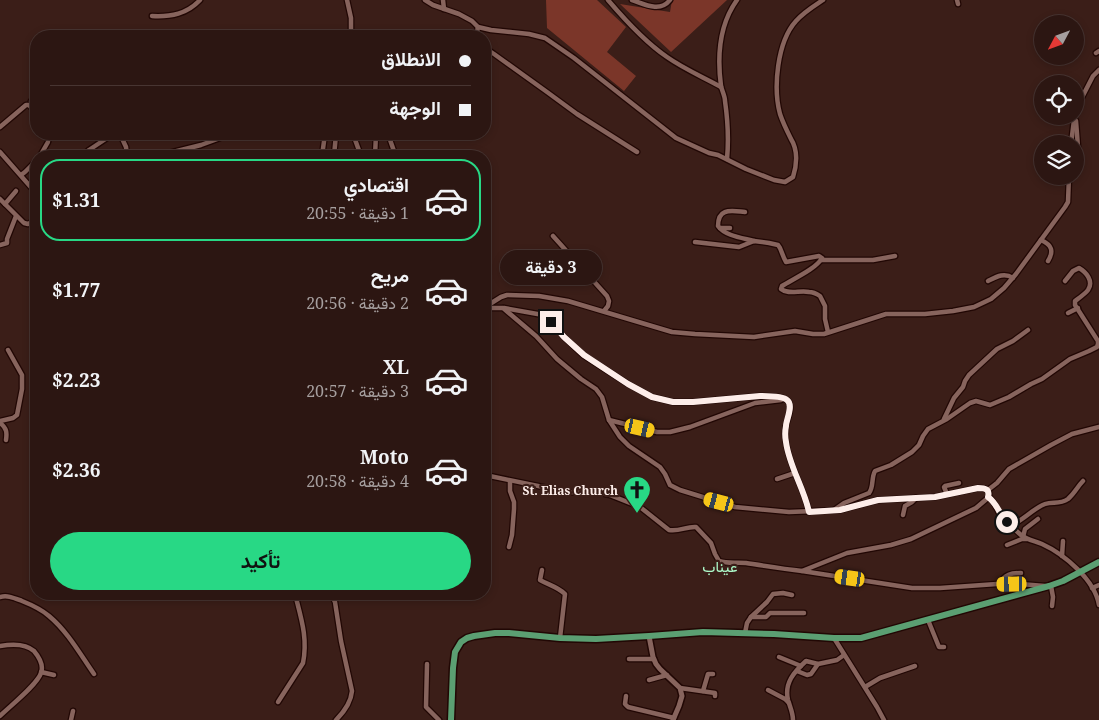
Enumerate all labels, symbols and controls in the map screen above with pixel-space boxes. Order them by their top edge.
north arrow [1034,15,1084,65]
map controls [1034,15,1084,185]
text: الانطلاق [381,46,441,72]
button: locate [1034,75,1084,125]
text: الوجهة [389,95,441,121]
button: layers [1034,135,1084,185]
text: اقتصادي [344,172,409,198]
icon: car [424,178,469,223]
text: $1.31 [52,187,101,213]
text: 1 دقيقة · 20:55 [306,202,409,224]
callout: 3 دقيقة [500,250,602,284]
text: 3 دقيقة [526,256,576,278]
text: مريح [371,262,409,288]
icon: car [424,268,469,313]
text: $1.77 [52,277,101,303]
text: 2 دقيقة · 20:56 [306,292,409,314]
route end [540,311,562,333]
text: XL [383,354,409,380]
icon: car [424,358,469,403]
text: $2.23 [52,367,101,393]
text: 3 دقيقة · 20:57 [306,380,409,402]
car [623,417,656,439]
text: Moto [360,444,409,470]
icon: car [424,448,469,493]
text: $2.36 [52,457,101,483]
text: 4 دقيقة · 20:58 [306,470,409,492]
church icon: St. Elias Church [622,475,652,514]
place label: St. Elias Church [523,482,618,499]
car [702,491,735,513]
route start [996,511,1018,533]
button: تأكيد [50,532,471,590]
district label: عيناب [702,556,738,576]
car [834,568,865,588]
car [996,576,1027,592]

